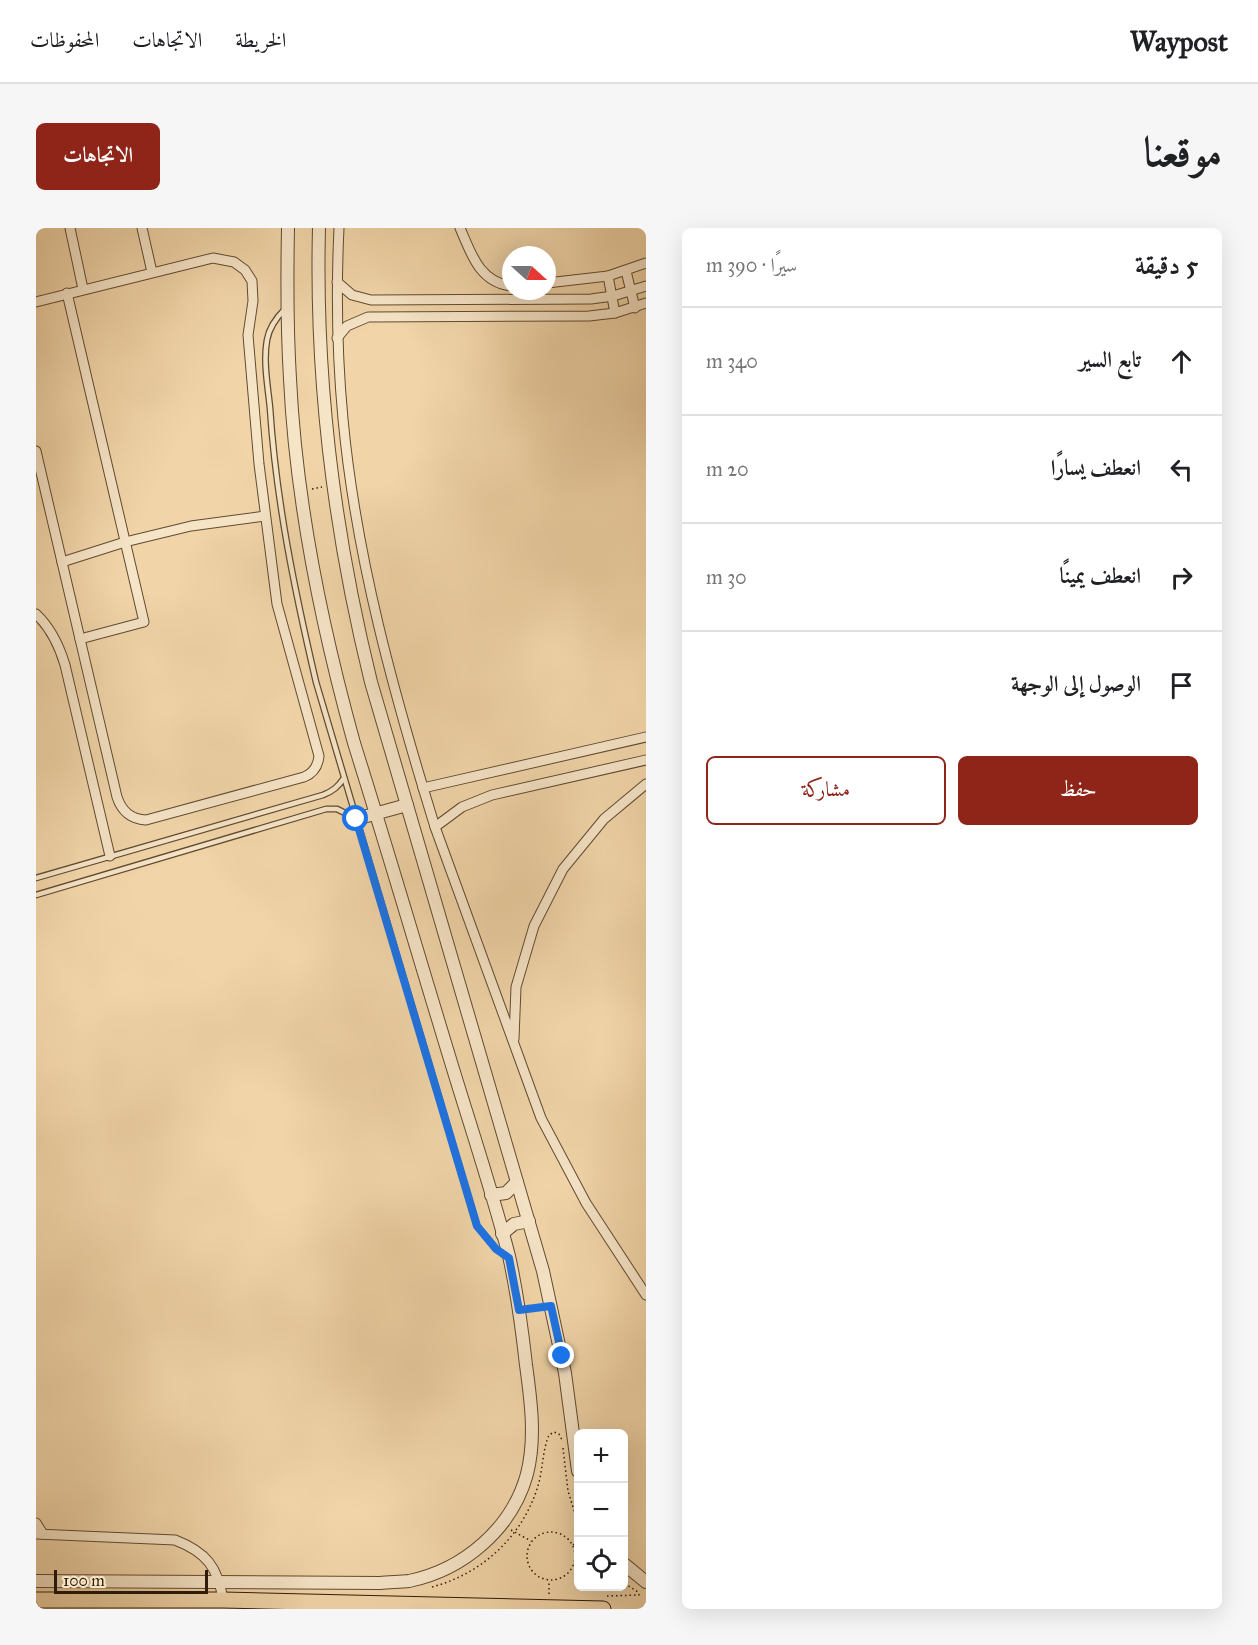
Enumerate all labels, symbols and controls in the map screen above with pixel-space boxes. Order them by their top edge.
text: Waypost [1130,24,1228,59]
text: المحفوظات [30,27,99,53]
text: الاتجاهات [132,27,202,53]
text: الخريطة [235,27,286,53]
button: الاتجاهات [36,123,160,190]
text: موقعنا [1144,126,1222,178]
north arrow [502,246,556,300]
text: 5 دقيقة [1135,249,1198,281]
text: سيرًا · 390 m [706,253,797,277]
icon: ahead [1165,345,1198,378]
text: تابع السير [1079,346,1141,373]
text: 340 m [706,349,758,373]
icon: left [1165,453,1198,486]
text: انعطف يسارًا [1051,454,1141,481]
text: 20 m [706,457,749,481]
icon: right [1165,561,1198,594]
text: انعطف يمينًا [1060,562,1141,589]
text: 30 m [706,565,747,589]
icon: arrive [1165,669,1198,702]
text: الوصول إلى الوجهة [1011,670,1141,697]
button: مشاركة [706,756,946,825]
button: حفظ [958,756,1198,825]
route start [342,805,368,831]
route end [548,1342,574,1368]
map controls [574,1429,628,1591]
button: + [574,1429,628,1483]
button: − [574,1483,628,1537]
button: locate [574,1537,628,1591]
scale bar [54,1567,208,1594]
text: 100 m [63,1571,105,1590]

